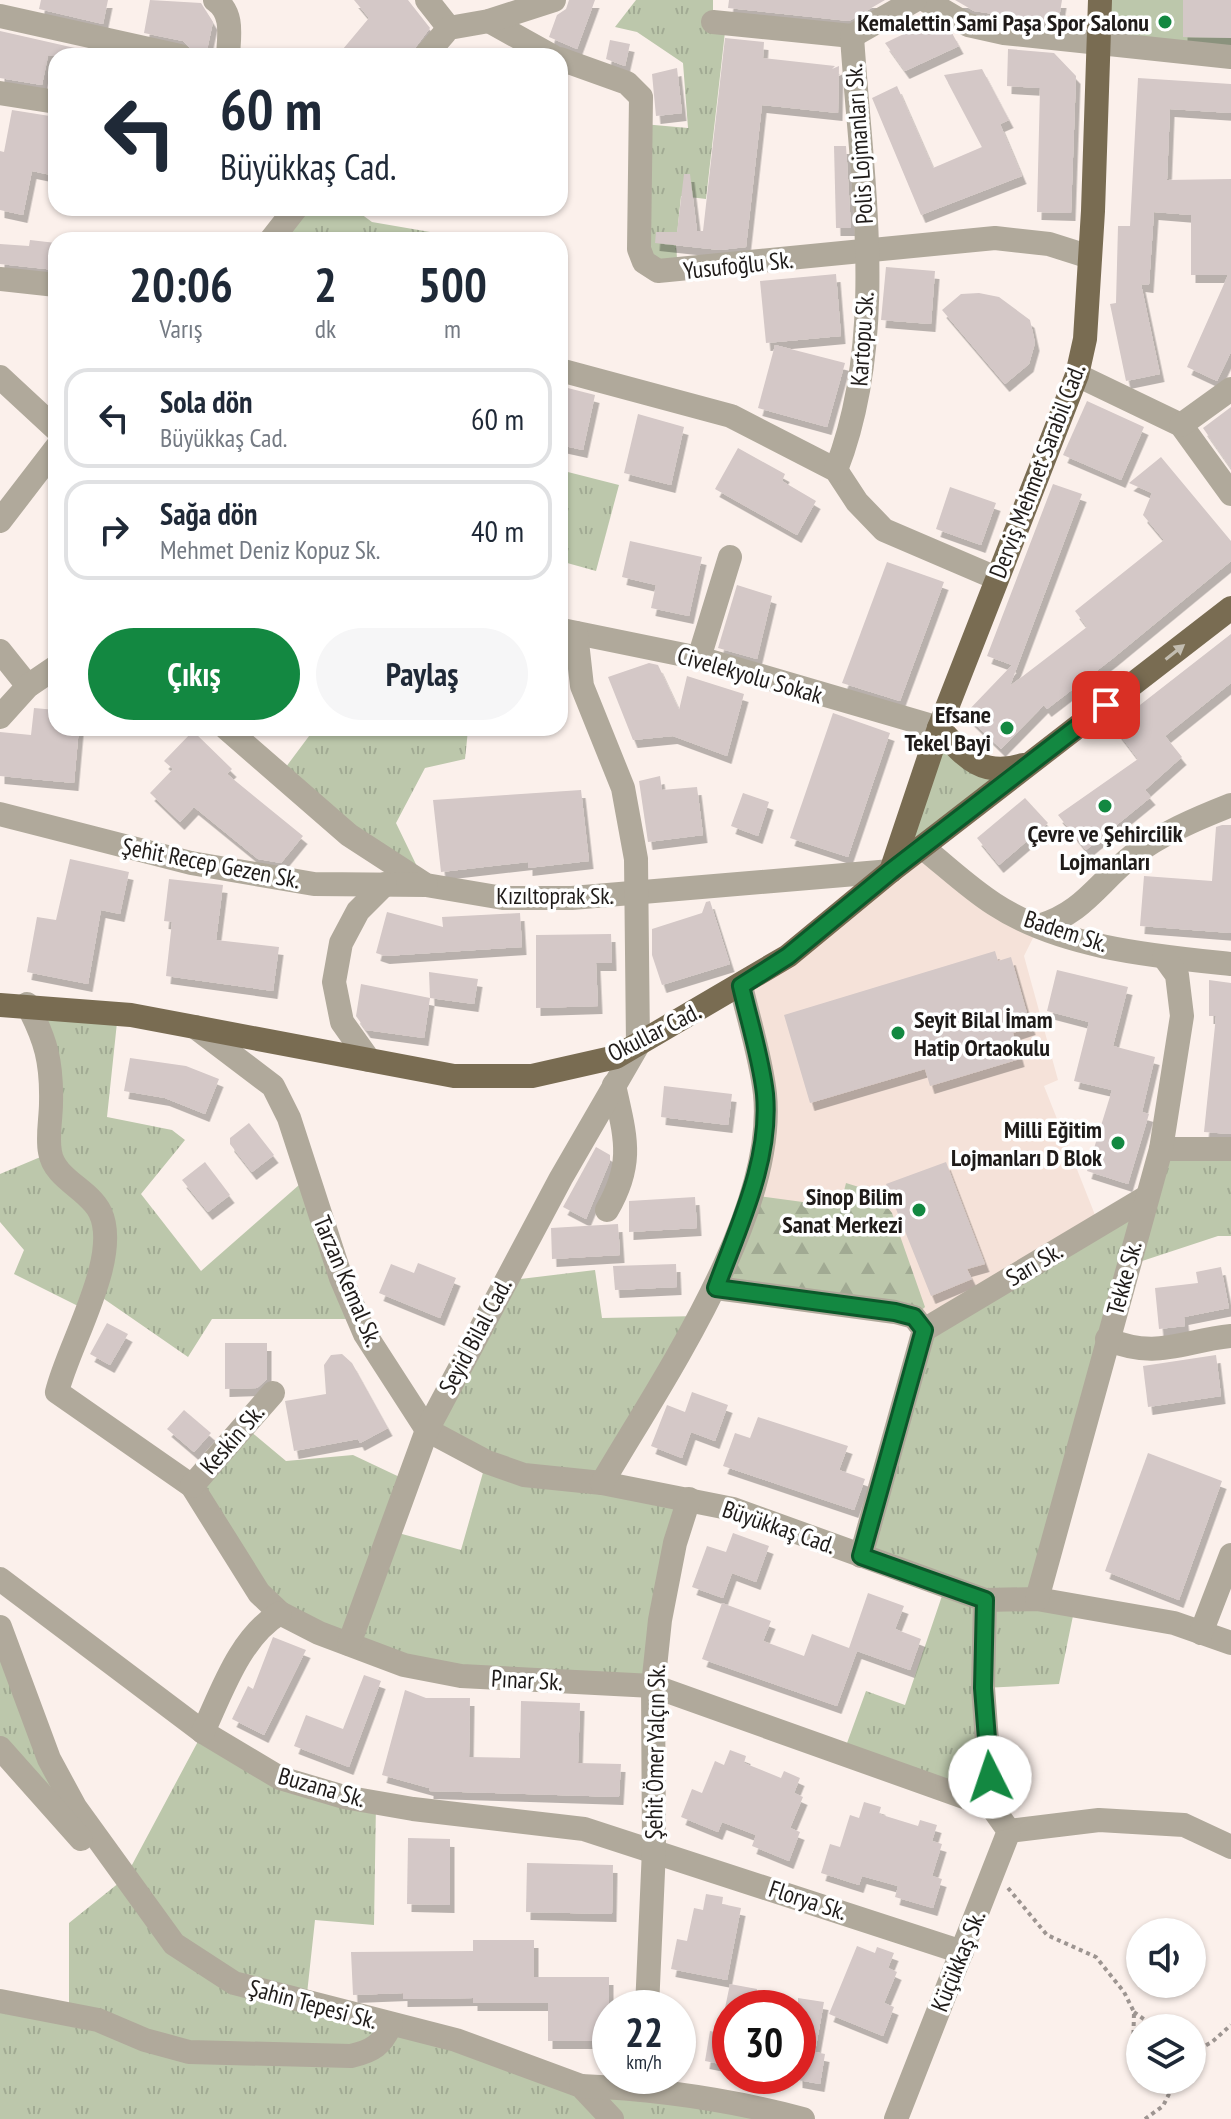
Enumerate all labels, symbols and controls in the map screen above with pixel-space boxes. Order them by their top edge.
place label: Kemalettin Sami Paşa Spor Salonu [857,7,1149,38]
marker: Kemalettin Sami Paşa Spor Salonu [1156,13,1174,31]
street label: Polis Lojmanları Sk. [838,63,880,225]
text: 60 m [220,73,322,145]
icon: left [88,80,192,184]
text: Büyükkaş Cad. [220,143,396,190]
street label: Yusufoğlu Sk. [682,244,794,286]
text: 20:06 [129,253,233,315]
text: 2 [314,253,337,315]
text: 500 [418,253,487,315]
street label: Kartopu Sk. [843,291,881,387]
text: Varış [160,312,202,345]
text: dk [315,312,336,345]
text: m [444,312,461,345]
street label: Derviş Mehmet Sarabil Cad. [982,359,1092,583]
text: Sola dön [160,382,253,421]
icon: left [92,396,136,440]
text: 60 m [471,399,524,438]
text: Büyükkaş Cad. [160,421,287,454]
text: Sağa dön [160,494,258,533]
icon: right [92,508,136,552]
text: 40 m [471,511,524,550]
text: Mehmet Deniz Kopuz Sk. [160,533,380,566]
button: Çıkış [88,628,300,720]
button: Paylaş [316,628,528,720]
street label: Civelekyolu Sokak [674,639,827,711]
one-way arrow [1164,644,1185,660]
pin [1072,671,1140,739]
icon: arrive [1084,683,1128,727]
place label: Efsane Tekel Bayi [905,699,991,758]
marker: Efsane Tekel Bayi [998,719,1016,737]
marker: Çevre ve Şehircilik Lojmanları [1096,797,1114,815]
place label: Çevre ve Şehircilik Lojmanları [1027,818,1183,877]
street label: Şehit Recep Gezen Sk. [119,831,303,895]
street label: Kızıltoprak Sk. [496,880,614,911]
street label: Badem Sk. [1020,903,1112,959]
street label: Okullar Cad. [602,995,706,1069]
place label: Seyit Bilal İmam Hatip Ortaokulu [914,1004,1053,1063]
marker: Seyit Bilal İmam Hatip Ortaokulu [889,1024,907,1042]
place label: Milli Eğitim Lojmanları D Blok [951,1114,1102,1173]
marker: Milli Eğitim Lojmanları D Blok [1109,1134,1127,1152]
place label: Sinop Bilim Sanat Merkezi [782,1181,903,1240]
marker: Sinop Bilim Sanat Merkezi [910,1201,928,1219]
street label: Tarzan Kemal Sk. [307,1211,389,1351]
street label: Sarı Sk. [1000,1235,1068,1293]
street label: Tekke Sk. [1099,1238,1149,1318]
street label: Seyid Bilal Cad. [432,1273,518,1399]
street label: Keskin Sk. [193,1398,271,1480]
street label: Büyükkaş Cad. [718,1493,840,1561]
street label: Pınar Sk. [490,1663,564,1697]
street label: Şehit Ömer Yalçın Sk. [638,1664,672,1840]
position arrow [948,1735,1032,1819]
street label: Buzana Sk. [275,1760,369,1814]
street label: Florya Sk. [765,1873,851,1927]
street label: Küçükkaş Sk. [924,1906,992,2016]
map controls [1126,1918,1206,2094]
button: sound [1126,1918,1206,1998]
street label: Şahin Tepesi Sk. [246,1972,380,2036]
speed limit sign: 30 [712,1990,816,2094]
text: 22 [625,2006,663,2058]
button: layers [1126,2014,1206,2094]
text: km/h [626,2049,662,2075]

